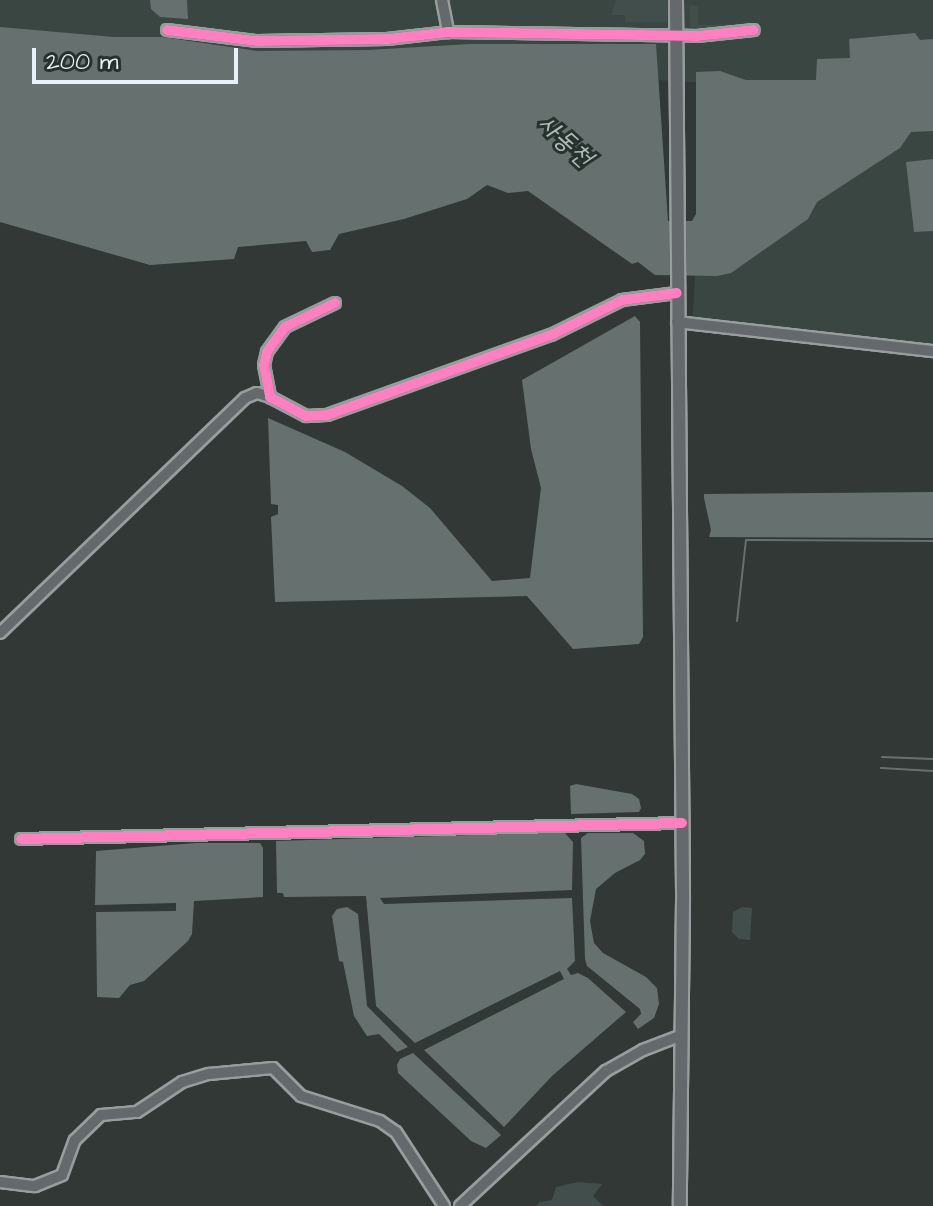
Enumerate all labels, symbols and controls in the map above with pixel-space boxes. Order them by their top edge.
scale bar [36,32,242,82]
text: 200 m [46,45,118,79]
water label: 사동천 [531,108,599,174]

